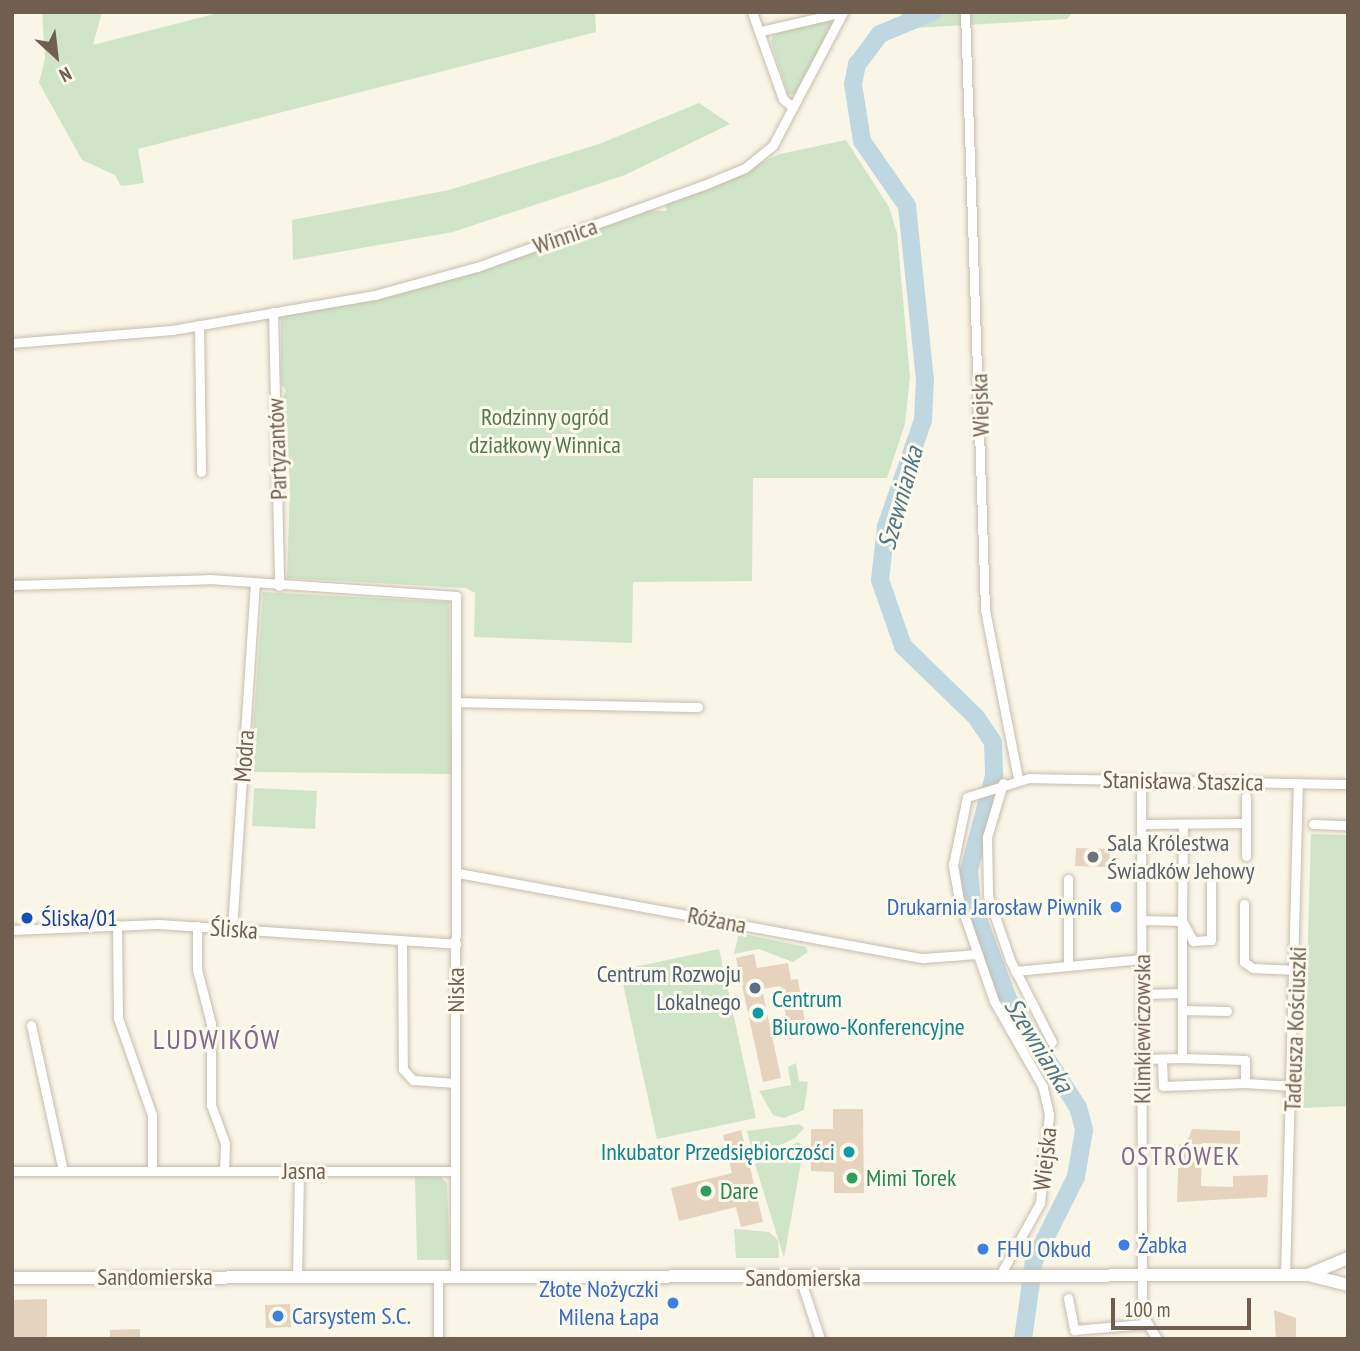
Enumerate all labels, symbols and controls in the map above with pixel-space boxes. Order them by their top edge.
north arrow [21,21,91,91]
text: N [56,62,76,88]
street label: Winnica [529,212,601,260]
street label: Wiejska [965,373,995,437]
street label: Partyzantów [261,398,293,500]
park label: Rodzinny ogród działkowy Winnica [469,403,621,459]
water label: Szewnianka [870,443,930,553]
street label: Modra [228,729,260,783]
street label: Stanisława Staszica [1102,765,1264,797]
place label: Sala Królestwa Świadków Jehowy [1107,829,1255,885]
marker: Sala Królestwa Świadków Jehowy [1085,849,1101,865]
place label: Drukarnia Jarosław Piwnik [886,893,1102,921]
marker: Drukarnia Jarosław Piwnik [1108,899,1124,915]
street label: Różana [685,900,749,940]
place label: Śliska/01 [41,904,118,932]
marker: Śliska/01 [19,910,35,926]
street label: Śliska [209,913,259,945]
street label: Tadeusza Kościuszki [1278,946,1312,1112]
street label: Klimkiewiczowska [1128,954,1156,1104]
place label: Centrum Rozwoju Lokalnego [597,960,741,1016]
street label: Niska [442,967,470,1013]
marker: Centrum Rozwoju Lokalnego [747,980,763,996]
place label: Centrum Biurowo-Konferencyjne [772,985,965,1041]
water label: Szewnianka [998,992,1080,1098]
marker: Centrum Biurowo-Konferencyjne [750,1005,766,1021]
district label: LUDWIKÓW [154,1022,280,1056]
street label: Wiejska [1027,1126,1063,1192]
place label: Inkubator Przedsiębiorczości [601,1138,835,1166]
district label: OSTRÓWEK [1122,1140,1240,1172]
marker: Inkubator Przedsiębiorczości [841,1144,857,1160]
street label: Jasna [282,1157,326,1185]
place label: Mimi Torek [866,1164,957,1192]
marker: Mimi Torek [844,1170,860,1186]
place label: Dare [720,1177,759,1205]
marker: Dare [698,1183,714,1199]
place label: Żabka [1138,1231,1187,1259]
place label: FHU Okbud [997,1235,1091,1263]
marker: Żabka [1116,1237,1132,1253]
marker: FHU Okbud [975,1241,991,1257]
street label: Sandomierska [97,1263,213,1291]
street label: Sandomierska [745,1264,861,1292]
place label: Złote Nożyczki Milena Łapa [539,1275,659,1331]
scale bar [1115,1284,1255,1328]
marker: Złote Nożyczki Milena Łapa [665,1295,681,1311]
text: 100 m [1124,1296,1170,1323]
place label: Carsystem S.C. [292,1302,411,1330]
marker: Carsystem S.C. [270,1308,286,1324]

